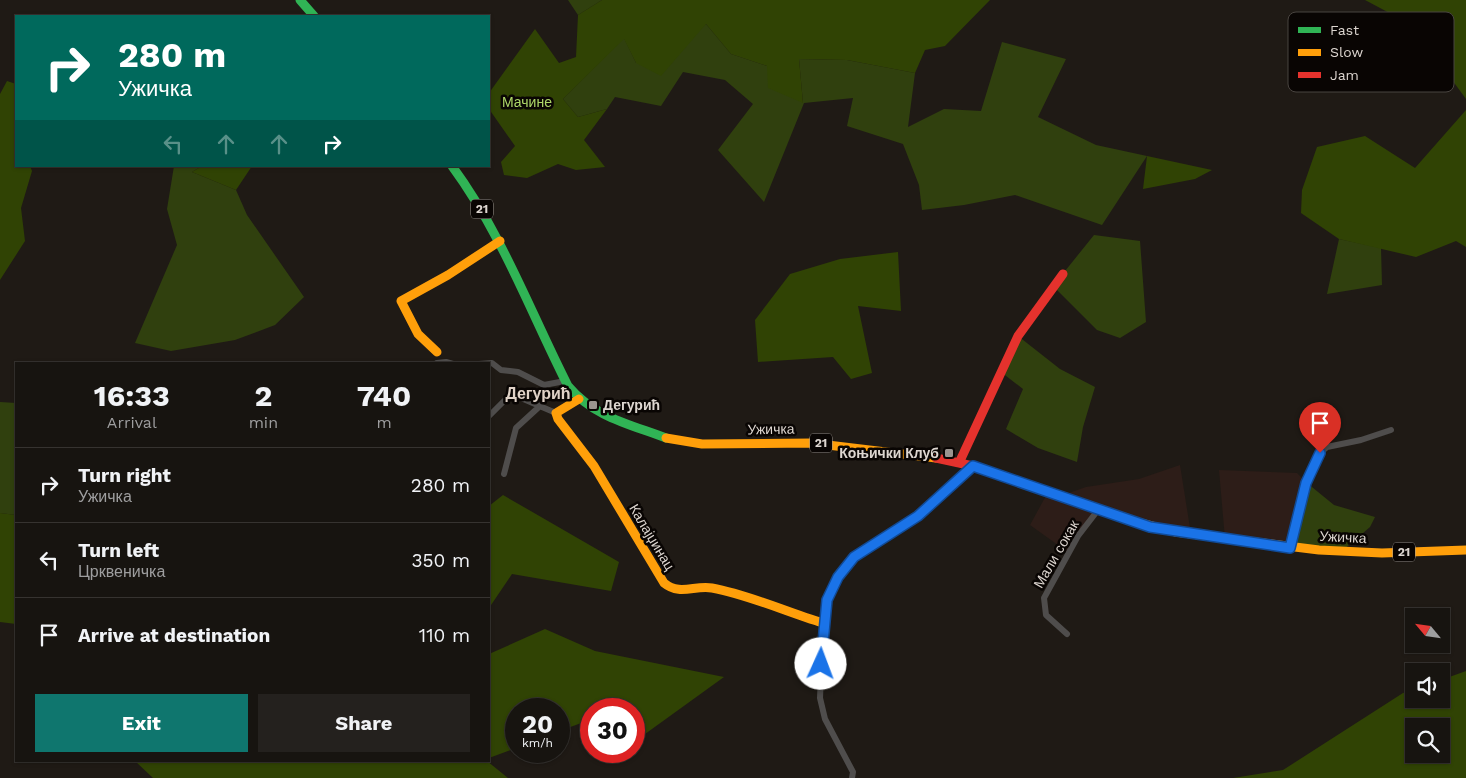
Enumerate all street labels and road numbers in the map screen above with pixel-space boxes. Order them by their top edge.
road number: 21 [471,200,493,218]
street label: Ужичка [747,421,795,437]
road number: 21 [810,433,832,452]
street label: Калајџинац [626,501,678,573]
street label: Мали сокак [1030,516,1082,591]
street label: Ужичка [1319,528,1367,546]
road number: 21 [1393,542,1415,562]

